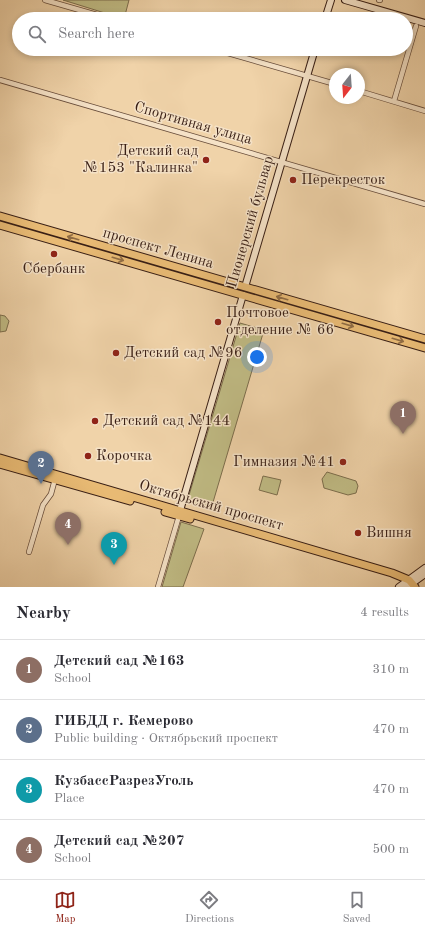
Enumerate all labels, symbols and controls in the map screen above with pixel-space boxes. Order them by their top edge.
search box [12,12,413,56]
icon: search [26,23,48,45]
text: Search here [58,27,135,42]
north arrow [329,68,365,104]
street label: Спортивная улица [132,100,254,148]
place label: Детский сад №153 "Калинка" [83,144,199,176]
street label: Пионерский бульвар [225,154,277,289]
marker: Детский сад №153 "Калинка" [201,155,211,165]
place label: Перекресток [301,173,386,188]
marker: Перекресток [288,175,298,185]
street label: проспект Ленина [101,226,216,272]
one-way arrow [67,234,80,241]
marker: Сбербанк [49,249,59,259]
one-way arrow [111,256,124,263]
place label: Сбербанк [23,262,86,277]
one-way arrow [276,294,289,301]
place label: Почтовое отделение № 66 [226,306,334,338]
marker: Почтовое отделение № 66 [213,317,223,327]
one-way arrow [341,322,354,329]
one-way arrow [391,337,404,344]
place label: Детский сад №96 [124,346,242,361]
your location [247,347,267,367]
marker: Детский сад №96 [111,348,121,358]
pin: 1 [390,401,416,434]
place label: Детский сад №144 [103,414,230,429]
marker: Детский сад №144 [90,416,100,426]
place label: Корочка [96,449,153,464]
pin: 2 [28,451,54,484]
marker: Корочка [83,451,93,461]
place label: Гимназия №41 [233,455,335,470]
marker: Гимназия №41 [338,457,348,467]
street label: Октябрьский проспект [137,478,285,534]
pin: 4 [55,512,81,545]
place label: Вишня [366,526,412,541]
marker: Вишня [353,528,363,538]
pin: 3 [101,532,127,565]
text: Nearby [16,605,71,622]
text: 4 results [360,606,409,619]
text: Детский сад №163 [54,654,184,669]
text: 1 [25,663,33,676]
text: 310 m [372,663,409,676]
text: School [54,672,91,685]
text: ГИБДД г. Кемерово [54,714,193,729]
text: 2 [25,723,33,736]
text: 470 m [372,723,409,736]
text: Public building · Октябрьский проспект [54,732,278,745]
text: КузбассРазрезУголь [54,774,194,789]
text: 3 [25,783,33,796]
text: 470 m [372,783,409,796]
text: Place [54,792,84,805]
text: Детский сад №207 [54,834,184,849]
text: 4 [25,843,33,856]
text: 500 m [372,843,409,856]
text: School [54,852,91,865]
tab: Map [54,889,76,927]
tab: Directions [185,889,234,927]
tab: Saved [343,889,371,927]

